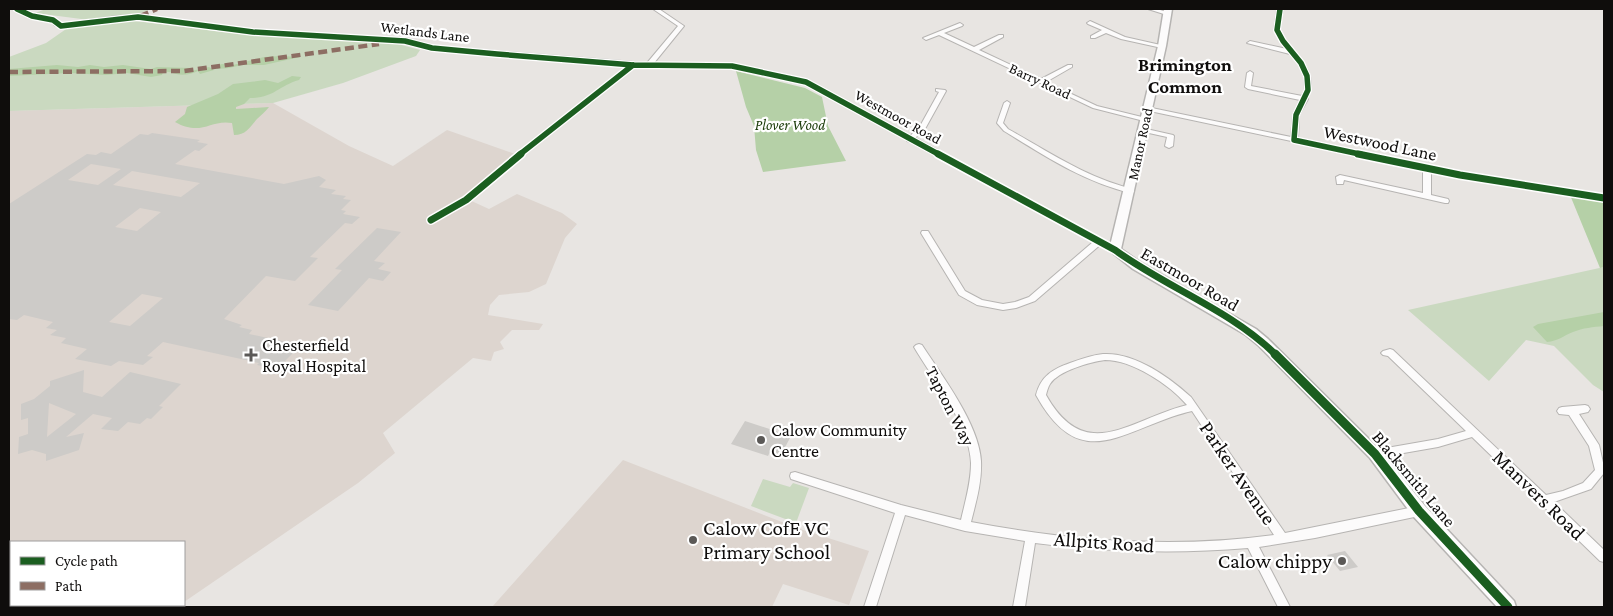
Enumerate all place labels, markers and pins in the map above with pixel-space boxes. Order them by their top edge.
place label: Chesterfield Royal Hospital [262,335,366,376]
marker: Chesterfield Royal Hospital [244,348,258,362]
place label: Calow Community Centre [771,420,907,461]
marker: Calow Community Centre [755,434,767,446]
place label: Calow CofE VC Primary School [703,516,830,564]
marker: Calow CofE VC Primary School [687,534,699,546]
place label: Calow chippy [1218,549,1332,573]
marker: Calow chippy [1336,555,1348,567]

